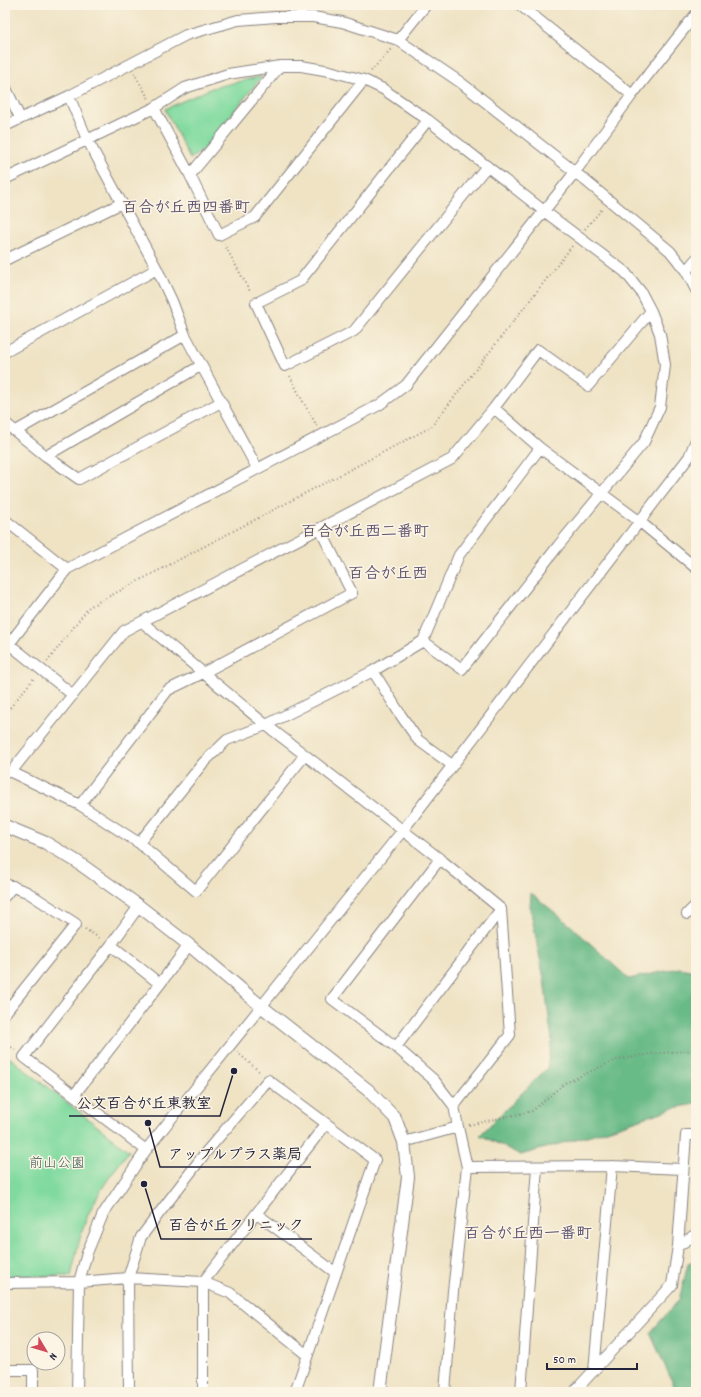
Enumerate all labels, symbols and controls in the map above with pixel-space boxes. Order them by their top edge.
district label: 百合が丘西四番町 [122,197,250,220]
district label: 百合が丘西二番町 [301,521,429,544]
district label: 百合が丘西 [348,563,428,586]
callout: 公文百合が丘東教室 [69,1089,220,1116]
text: 公文百合が丘東教室 [76,1094,212,1116]
callout: アップルプラス薬局 [160,1140,311,1167]
text: アップルプラス薬局 [168,1145,302,1167]
park label: 前山公園 [29,1154,85,1174]
callout: 百合が丘クリニック [161,1212,312,1239]
text: 百合が丘クリニック [168,1216,304,1238]
district label: 百合が丘西一番町 [464,1223,592,1246]
north arrow [26,1331,66,1371]
scale bar [547,1345,637,1371]
text: N [44,1349,60,1363]
text: 50 m [553,1352,576,1369]

